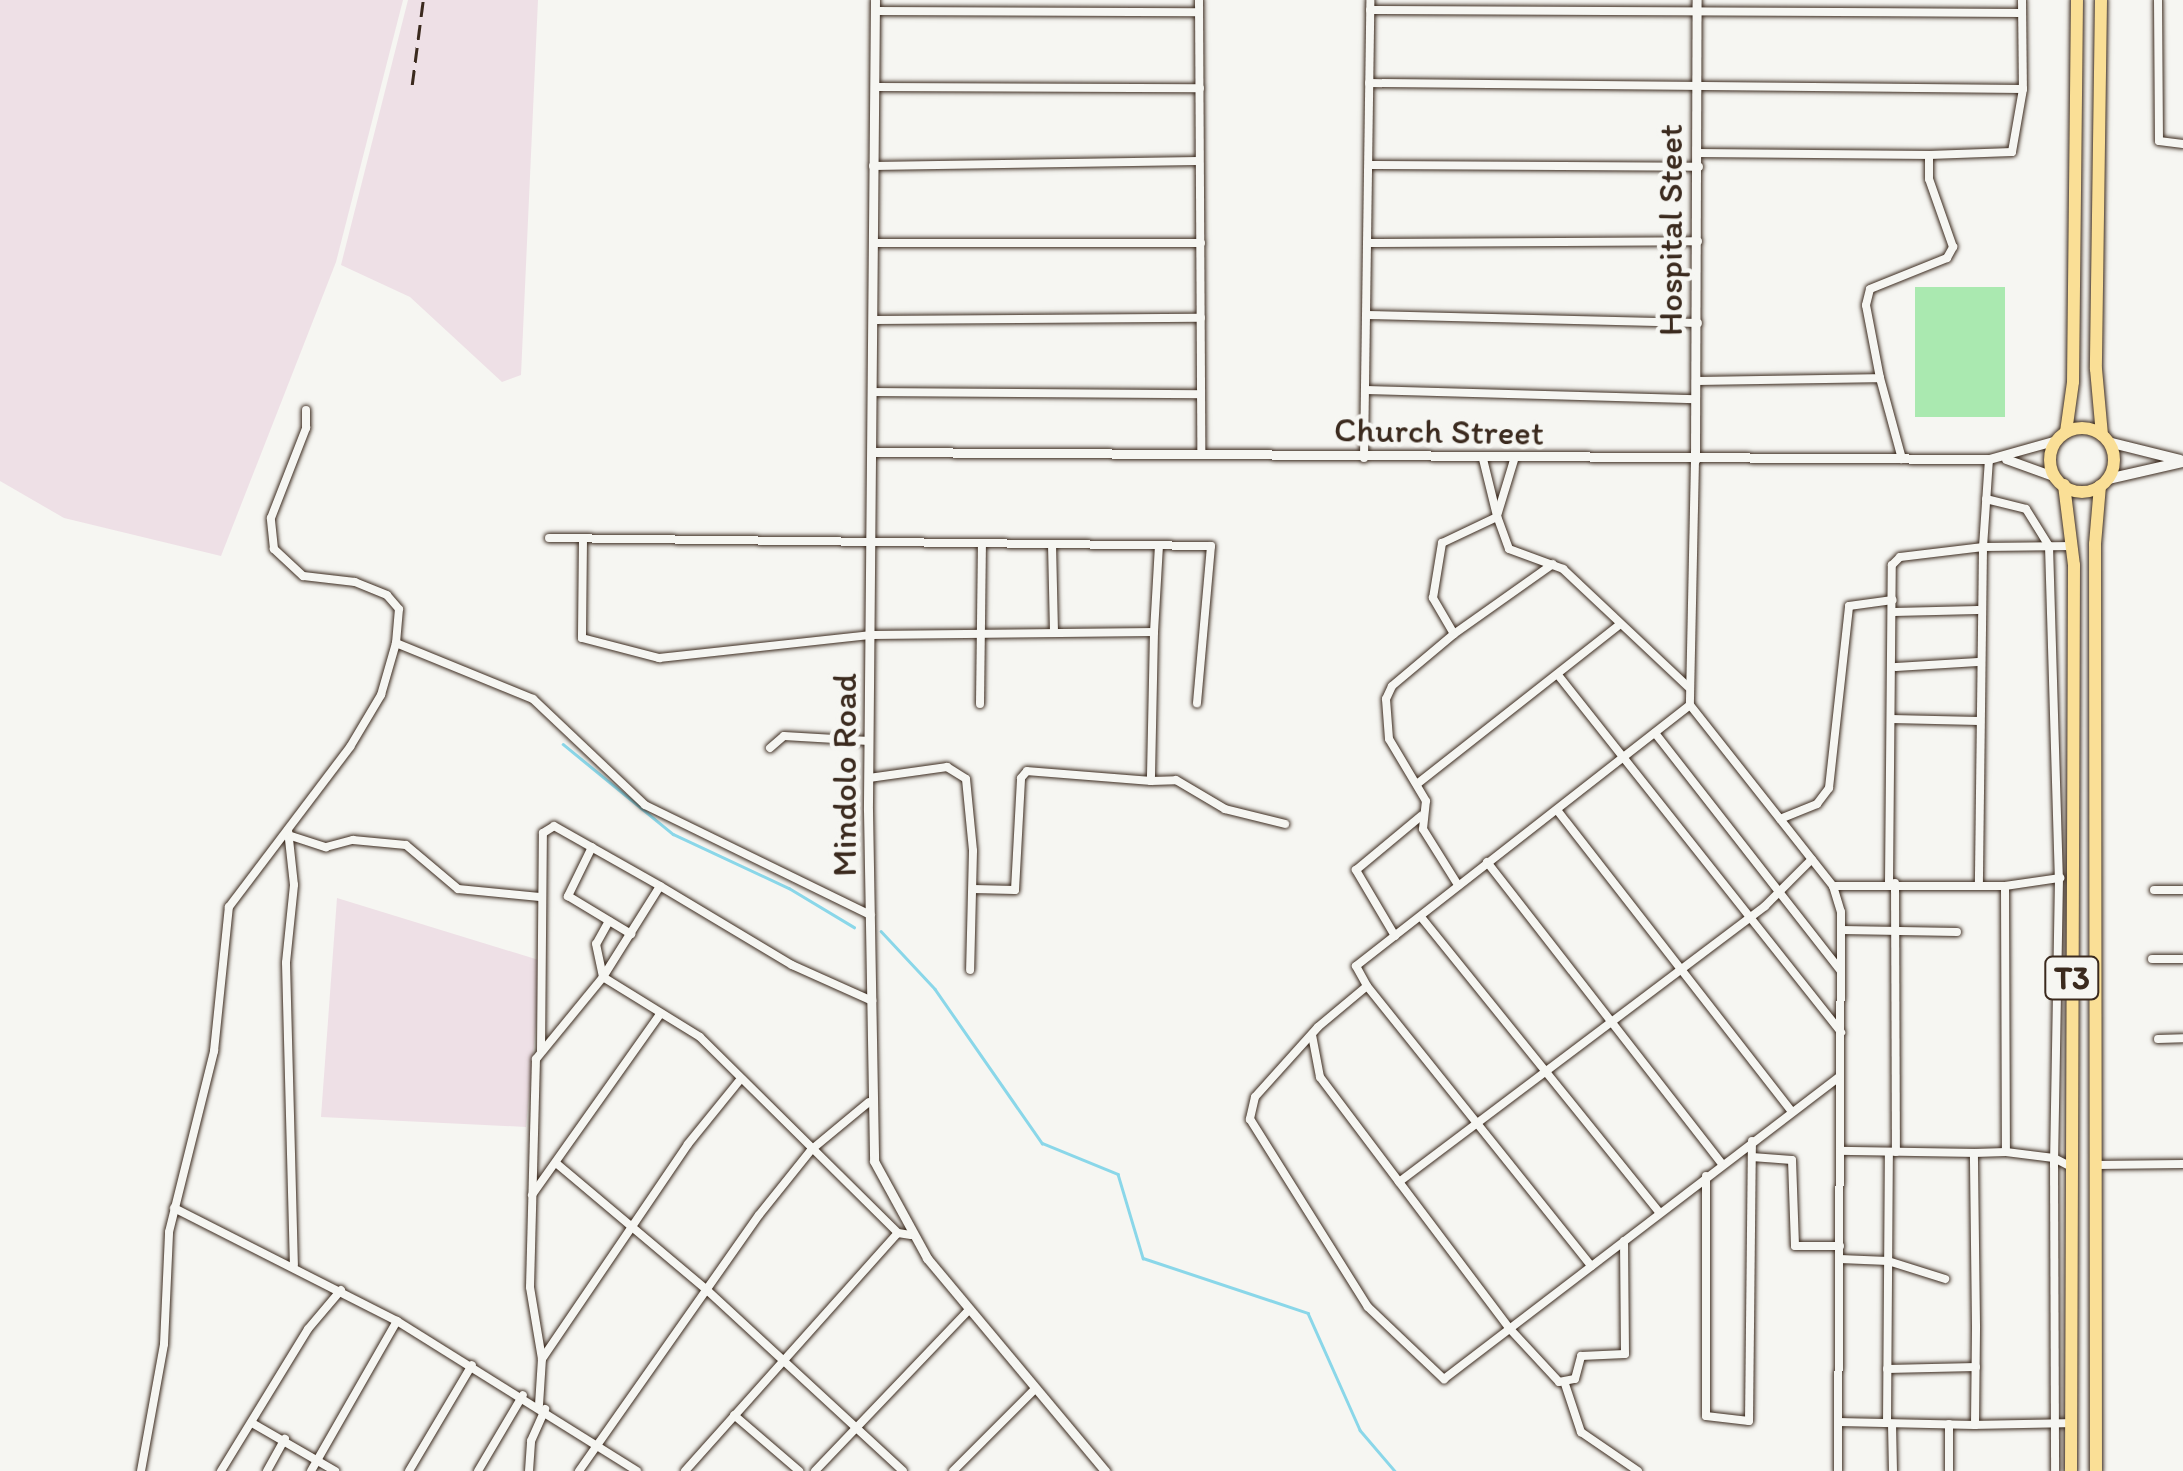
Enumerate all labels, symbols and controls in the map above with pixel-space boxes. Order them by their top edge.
street label: Hospital Steet [1649,124,1691,336]
street label: Church Street [1334,408,1544,454]
street label: Mindolo Road [823,673,865,877]
road number: T3 [2042,951,2102,1005]

